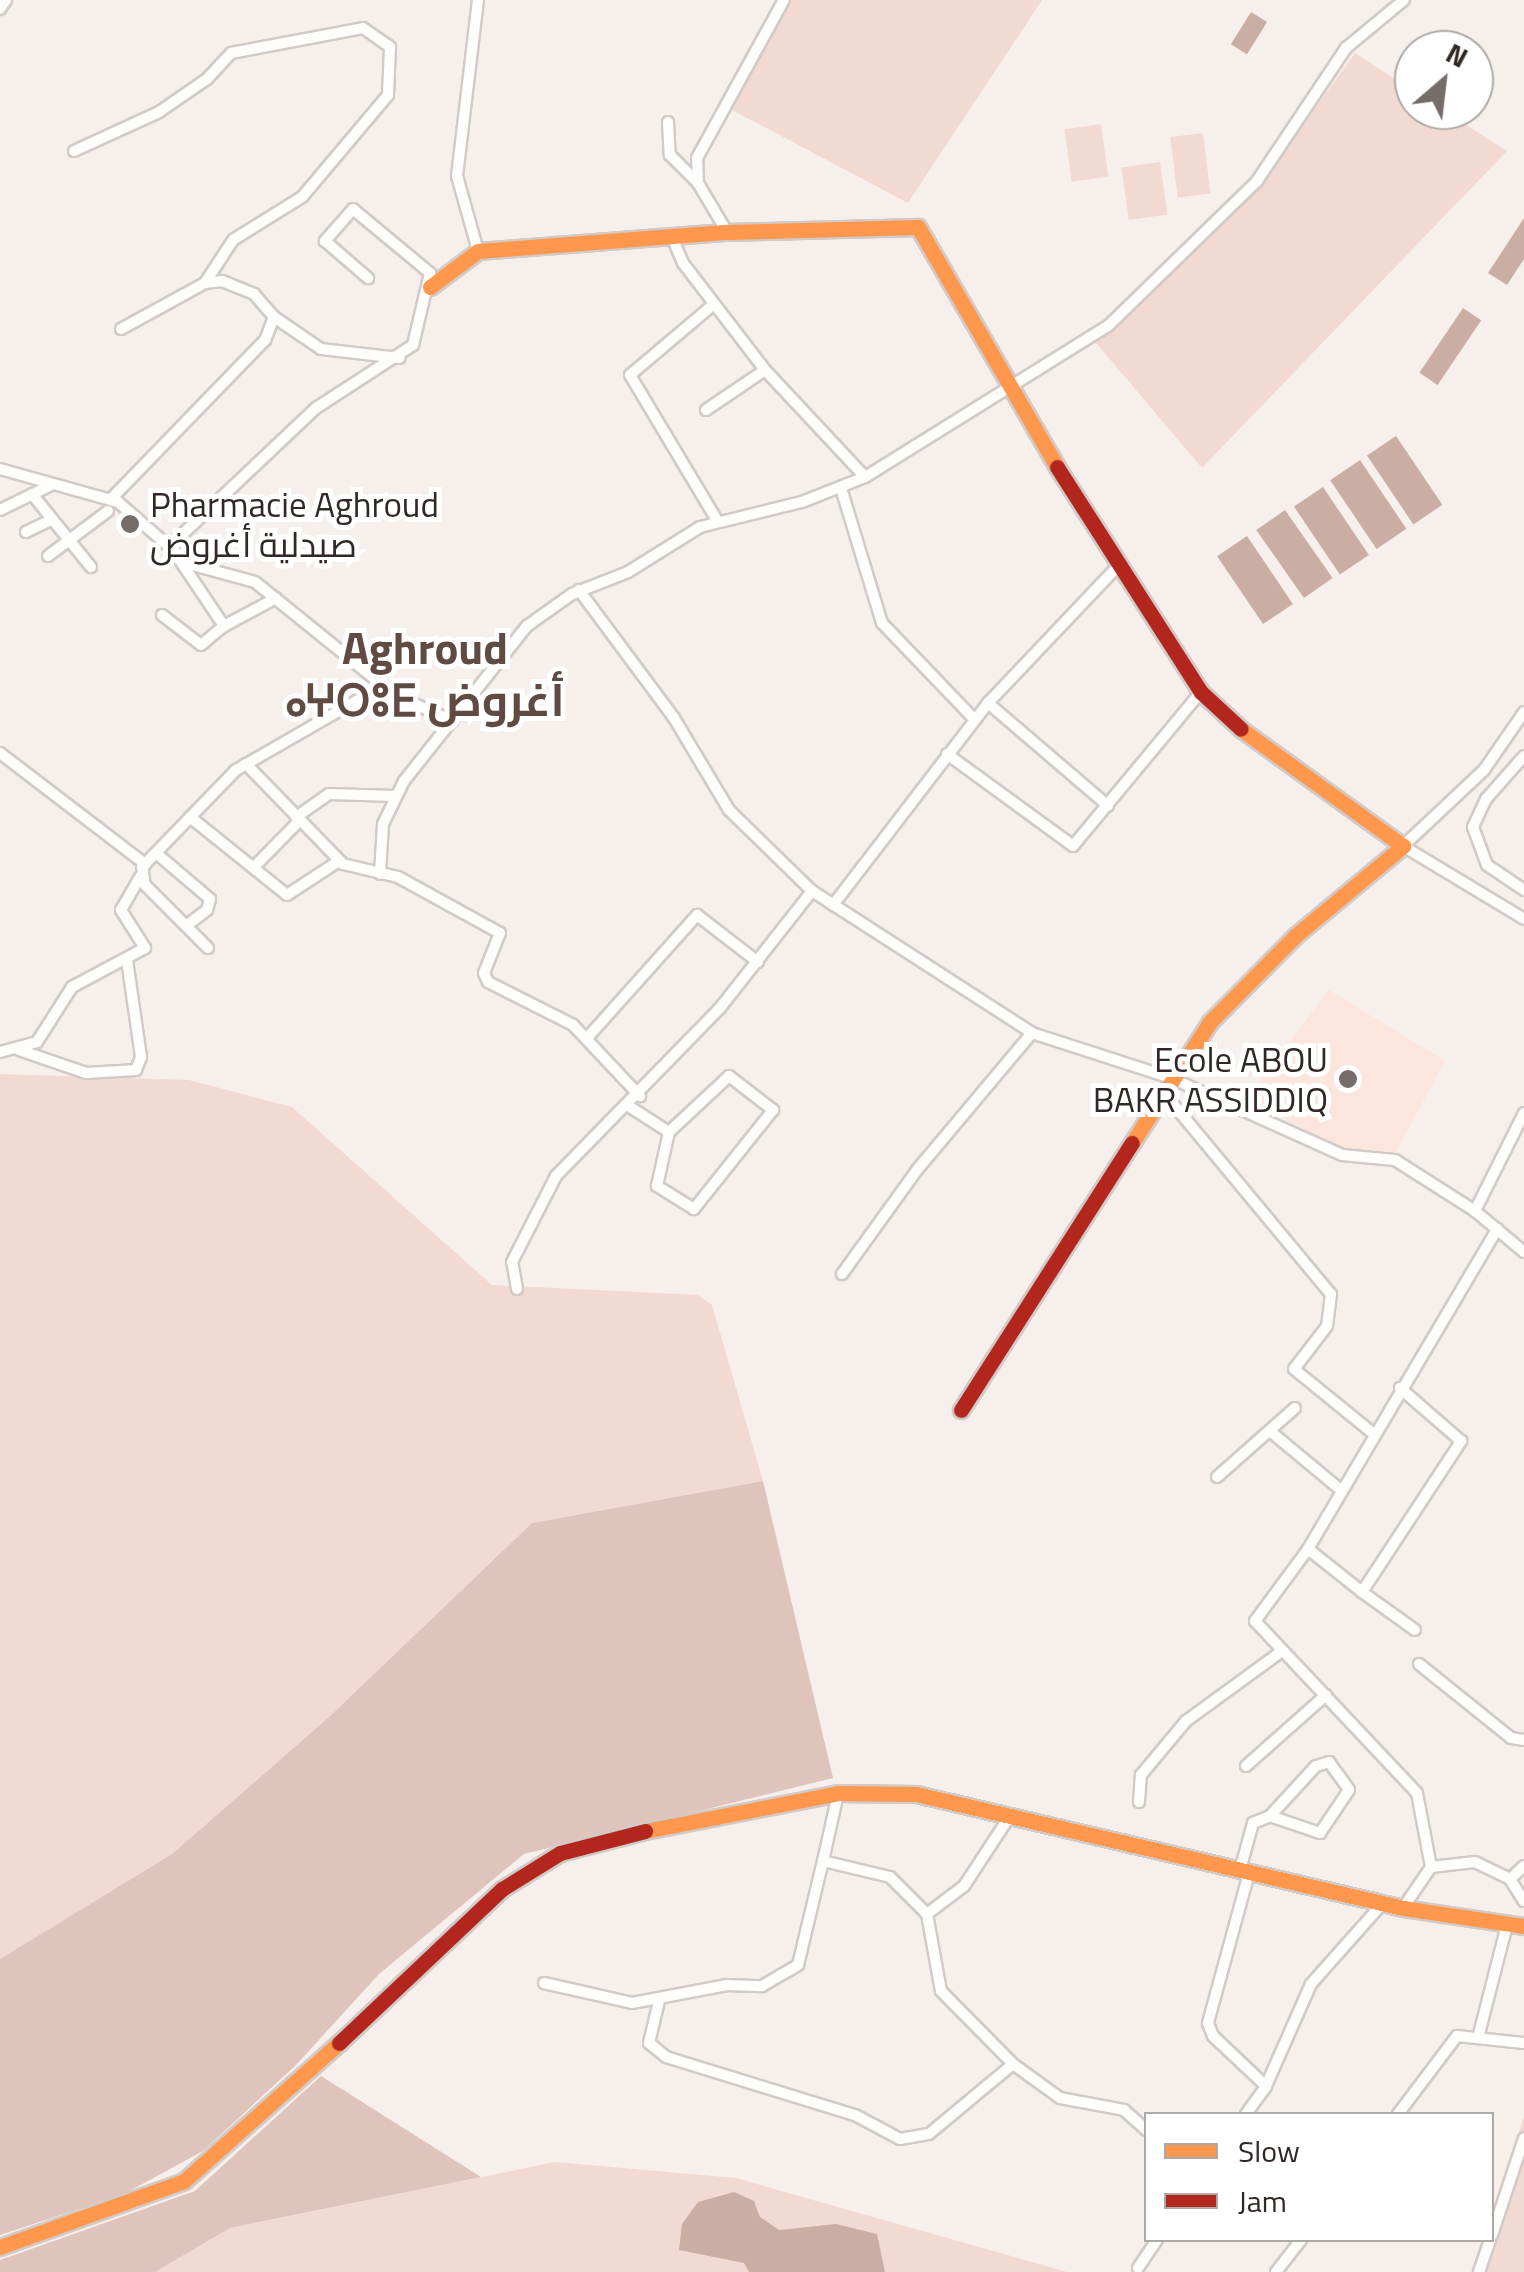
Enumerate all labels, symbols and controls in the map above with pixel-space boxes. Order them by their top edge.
north arrow [1394,30,1494,130]
text: N [1439,31,1476,78]
place label: Pharmacie Aghroud صيدلية أغروض [150,483,439,565]
marker: Pharmacie Aghroud صيدلية أغروض [119,513,141,535]
district label: Aghroud ⴰⵖⵔⵓⴹ أغروض [285,621,565,727]
place label: Ecole ABOU BAKR ASSIDDIQ [1093,1038,1328,1120]
marker: Ecole ABOU BAKR ASSIDDIQ [1337,1068,1359,1090]
legend [1144,2112,1494,2242]
text: Slow [1238,2128,1300,2174]
text: Jam [1238,2178,1287,2224]

